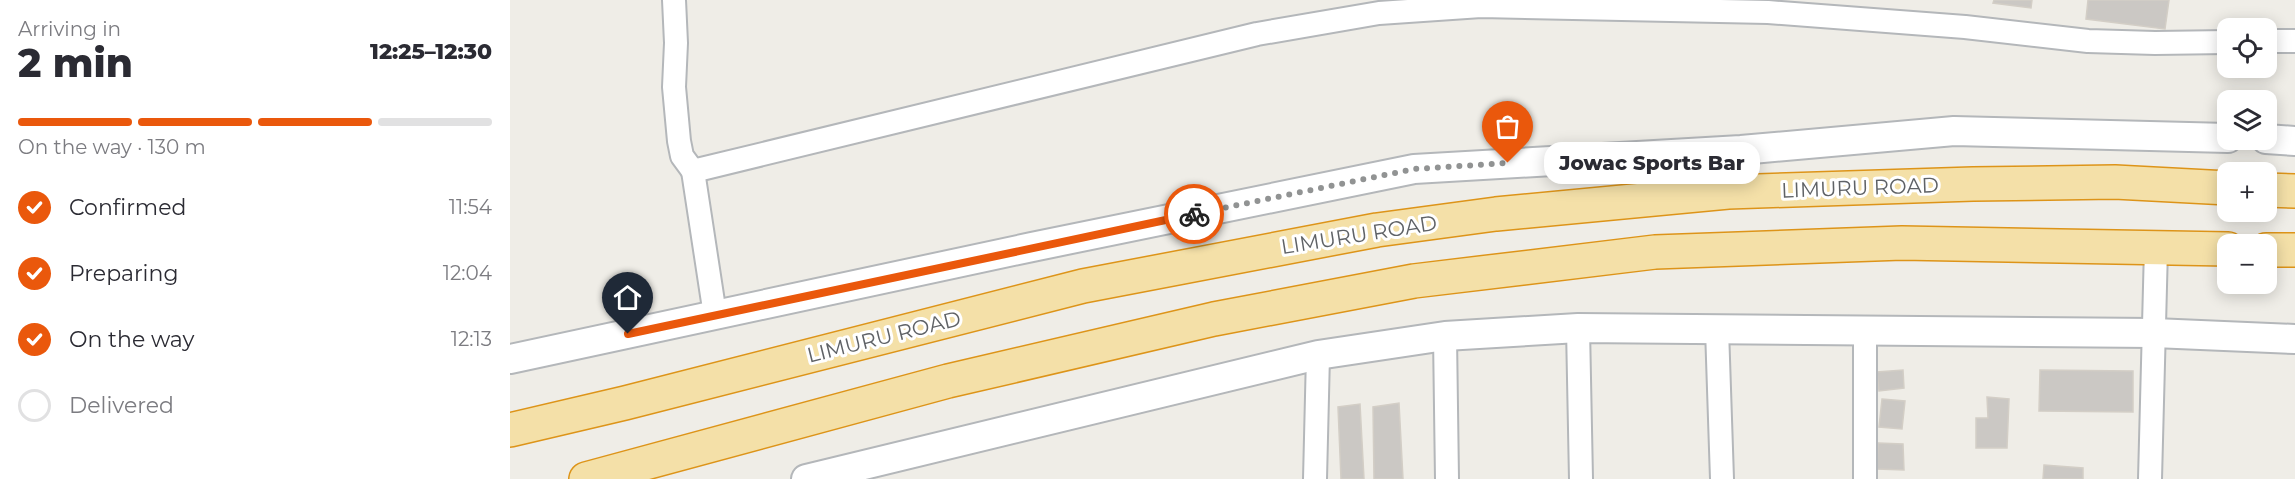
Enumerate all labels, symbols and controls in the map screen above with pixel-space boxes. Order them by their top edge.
text: Arriving in [18,17,121,41]
map controls [2217,18,2277,294]
button: locate [2217,18,2277,78]
text: 12:25–12:30 [370,38,492,65]
text: 2 min [18,39,133,87]
button: layers [2217,90,2277,150]
pin [1482,101,1533,163]
icon: bag [1491,110,1524,143]
text: On the way · 130 m [18,135,206,159]
callout: Jowac Sports Bar [1544,142,1760,184]
text: Jowac Sports Bar [1559,151,1745,175]
button: + [2217,162,2277,222]
street label: LIMURU ROAD [1781,172,1939,203]
courier [1164,184,1224,244]
icon: check [18,191,51,224]
text: Confirmed [69,194,186,221]
text: 11:54 [449,195,492,219]
icon: bike [1178,198,1211,231]
street label: LIMURU ROAD [1279,210,1439,259]
button: − [2217,234,2277,294]
icon: check [18,257,51,290]
text: Preparing [69,260,178,287]
text: 12:04 [443,261,492,285]
pin [602,272,653,334]
icon: home [611,281,644,314]
street label: LIMURU ROAD [804,305,963,368]
icon: check [18,323,51,356]
text: On the way [69,326,194,353]
text: 12:13 [451,327,492,351]
text: Delivered [69,392,174,419]

